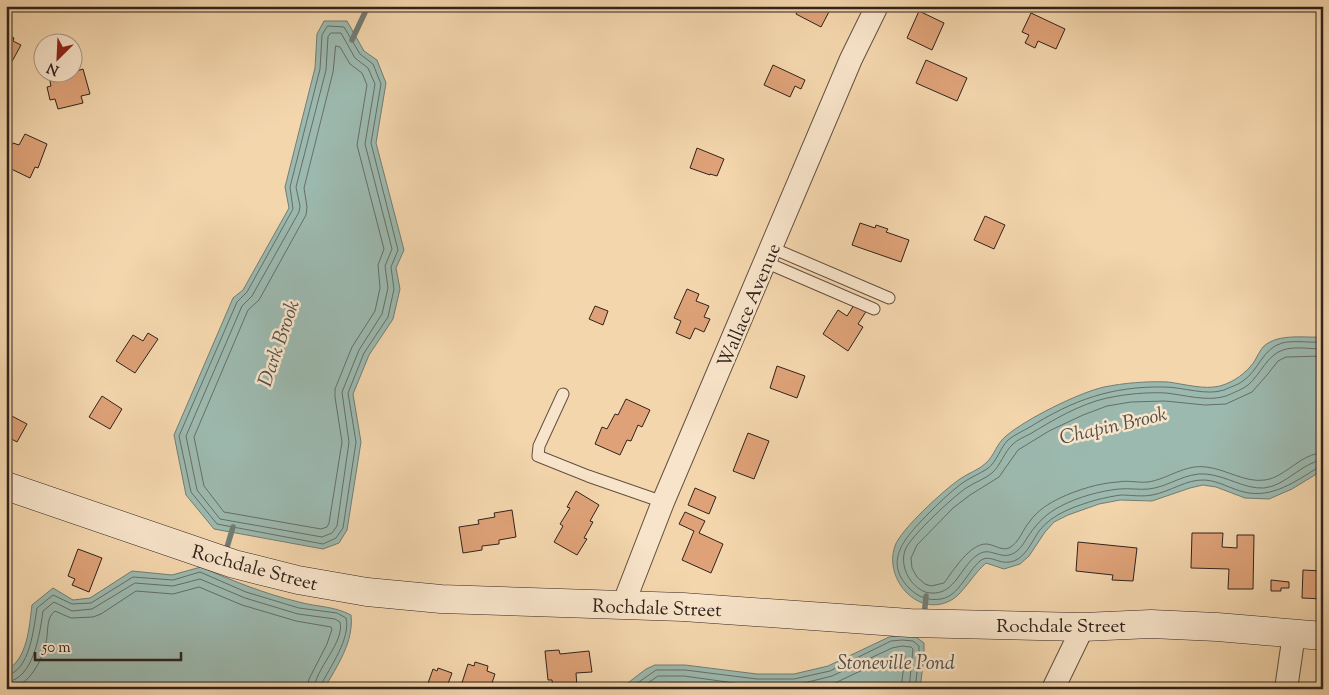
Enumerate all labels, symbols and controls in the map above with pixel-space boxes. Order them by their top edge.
north arrow [32,32,82,82]
text: N [44,57,63,79]
street label: Wallace Avenue [712,239,789,372]
water label: Dark Brook [252,297,309,391]
water label: Chapin Brook [1057,401,1170,454]
street label: Rochdale Street [188,540,321,599]
street label: Rochdale Street [592,594,723,625]
street label: Rochdale Street [996,614,1126,641]
scale bar [35,630,181,662]
text: 50 m [41,638,71,659]
water label: Stoneville Pond [837,650,955,679]

